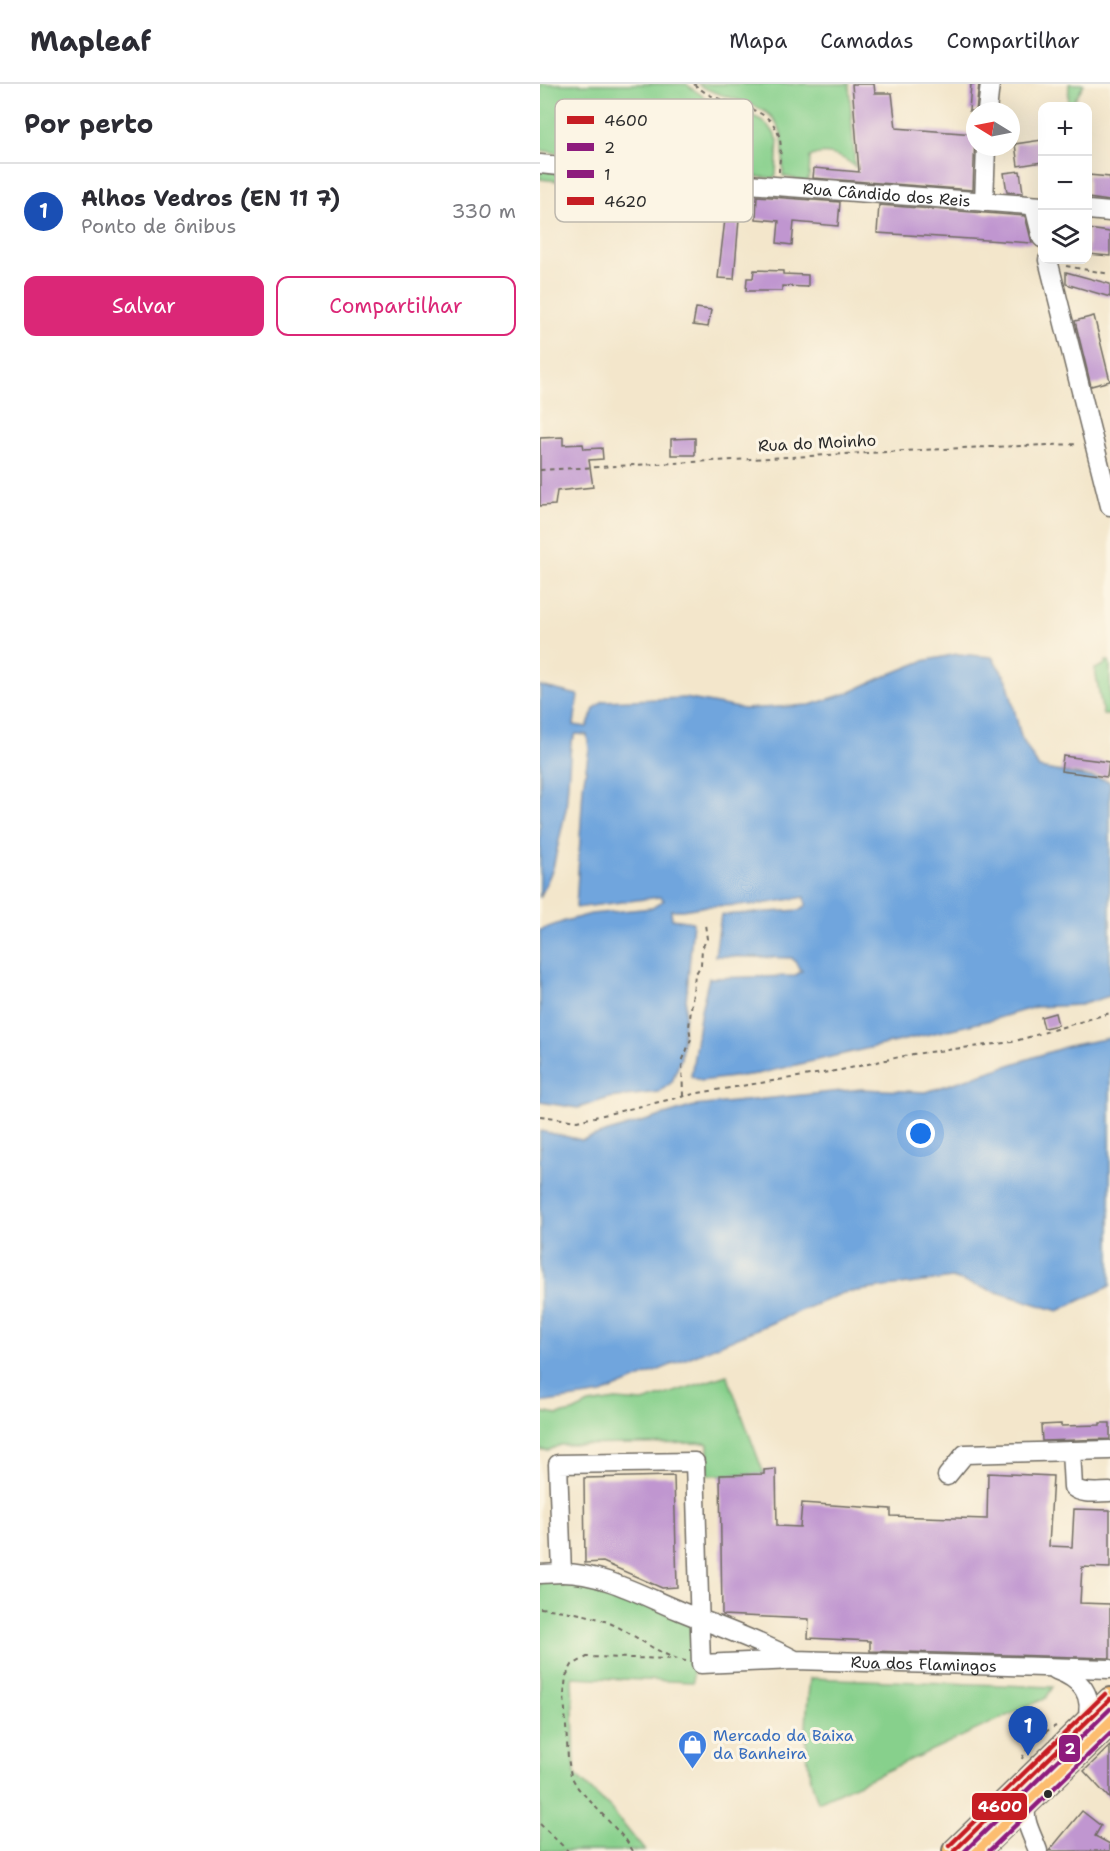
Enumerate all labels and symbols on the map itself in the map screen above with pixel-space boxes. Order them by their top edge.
legend [555,99,753,222]
north arrow [966,102,1020,156]
text: 4600 [604,110,648,131]
text: 2 [604,137,615,158]
text: 1 [604,164,611,185]
street label: Rua Cândido dos Reis [802,178,972,211]
text: 4620 [604,191,647,212]
street label: Rua do Moinho [757,429,877,457]
your location [906,1119,935,1148]
street label: Rua dos Flamingos [850,1651,997,1676]
pin: 1 [1008,1706,1048,1756]
place label: Mercado da Baixa da Banheira [713,1725,854,1764]
shop icon: Mercado da Baixa da Banheira [676,1728,708,1770]
line badge: 2 [1058,1734,1081,1763]
text: 2 [1064,1738,1076,1759]
unlabelled marker [1042,1788,1054,1800]
line badge: 4600 [971,1792,1028,1821]
text: 4600 [978,1796,1022,1817]

